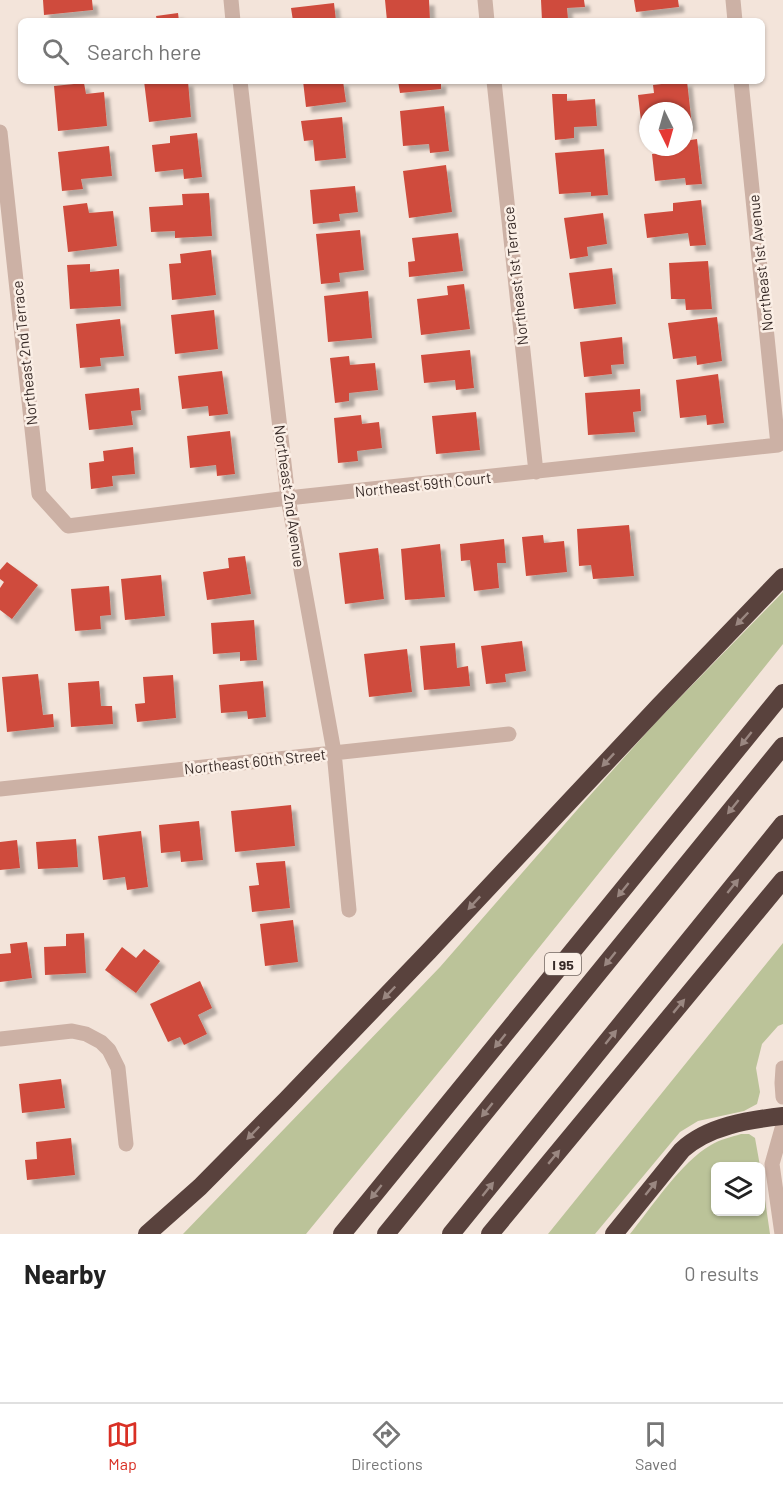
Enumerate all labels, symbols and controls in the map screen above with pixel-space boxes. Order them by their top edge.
search box [18,18,765,84]
icon: search [39,35,72,68]
text: Search here [87,38,201,64]
north arrow [639,102,693,156]
street label: Northeast 1st Avenue [744,194,776,332]
street label: Northeast 1st Terrace [499,206,531,346]
street label: Northeast 2nd Terrace [7,280,41,426]
street label: Northeast 2nd Avenue [271,424,309,568]
street label: Northeast 59th Court [354,468,492,500]
one-way arrow [736,612,750,626]
one-way arrow [740,731,753,746]
street label: Northeast 60th Street [183,745,327,777]
one-way arrow [601,753,615,767]
one-way arrow [727,799,740,814]
one-way arrow [727,878,739,893]
one-way arrow [616,882,629,898]
one-way arrow [467,895,481,910]
one-way arrow [604,951,617,966]
road number: I 95 [545,953,581,975]
one-way arrow [382,985,396,999]
one-way arrow [672,998,685,1014]
one-way arrow [604,1029,617,1045]
one-way arrow [493,1033,506,1049]
one-way arrow [481,1102,494,1117]
one-way arrow [247,1126,261,1140]
one-way arrow [548,1149,560,1164]
map controls [711,1162,765,1216]
button: layers [711,1162,765,1216]
one-way arrow [644,1180,657,1196]
one-way arrow [481,1181,493,1196]
one-way arrow [370,1184,383,1200]
text: Nearby [24,1258,106,1289]
text: 0 results [684,1261,759,1285]
tab: Map [106,1418,139,1473]
tab: Directions [351,1418,423,1473]
tab: Saved [635,1418,677,1473]

